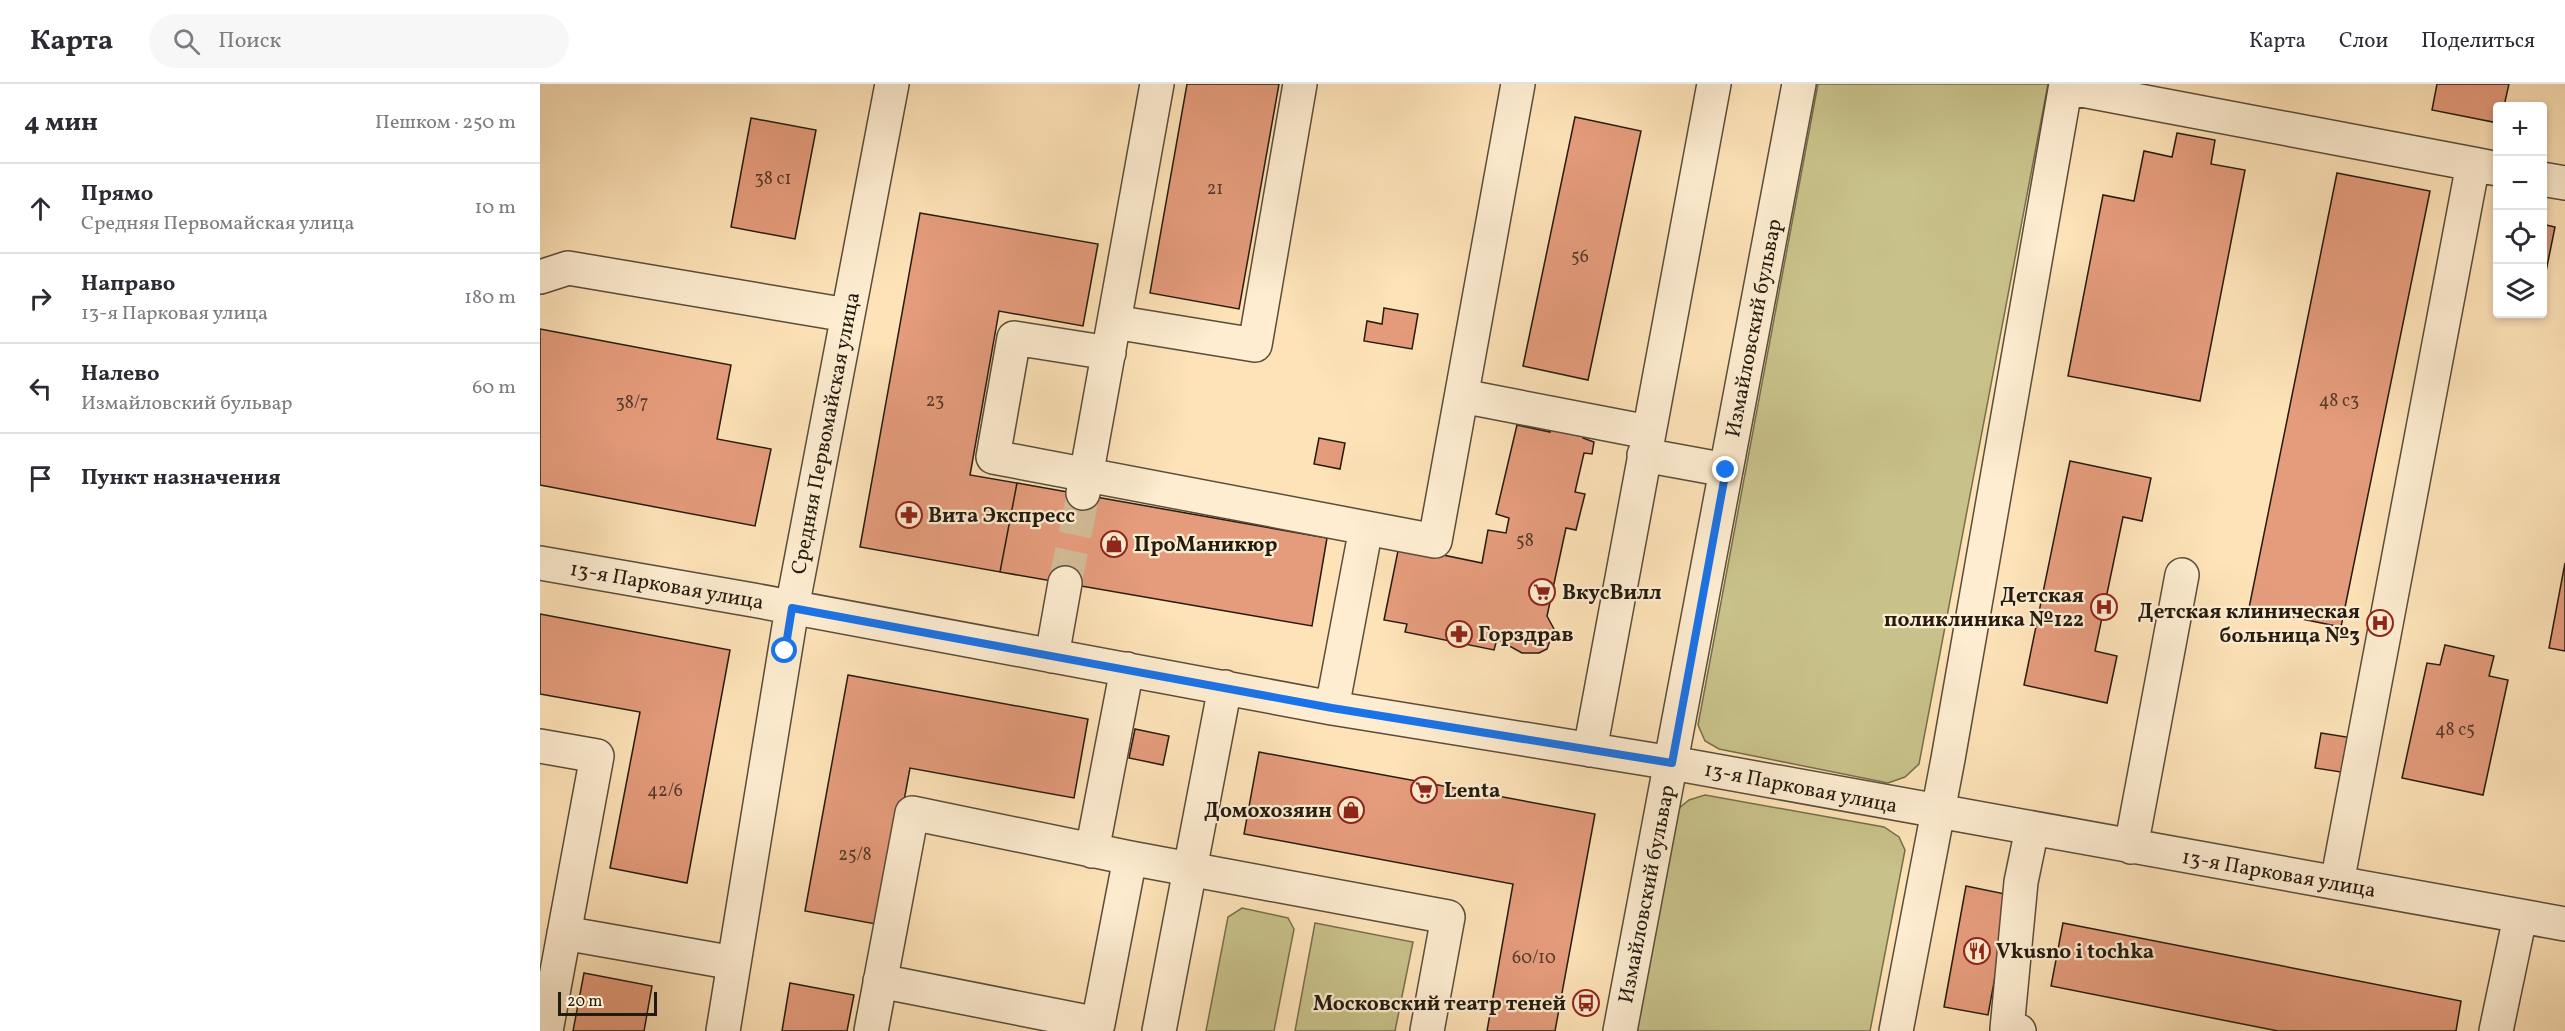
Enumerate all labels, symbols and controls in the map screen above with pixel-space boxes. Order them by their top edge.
search box [149,14,569,68]
text: Карта [30,22,113,61]
icon: search [170,25,203,58]
text: Поиск [218,26,281,57]
text: Карта [2249,27,2306,56]
text: Слои [2339,27,2388,56]
text: Поделиться [2421,27,2535,56]
map controls [2493,102,2547,318]
button: + [2493,102,2547,156]
text: 4 мин [24,105,98,141]
text: Пешком · 250 m [375,109,516,137]
button: − [2493,156,2547,210]
house number: 38 с1 [754,167,792,192]
house number: 21 [1207,177,1223,202]
text: Прямо [81,179,153,210]
icon: ahead [24,192,57,225]
text: 10 m [475,194,516,222]
text: Средняя Первомайская улица [81,210,355,238]
button: locate [2493,210,2547,264]
street label: Измайловский бульвар [1719,217,1790,440]
house number: 56 [1571,245,1589,270]
button: layers [2493,264,2547,318]
text: Направо [81,269,175,300]
icon: right [24,282,57,315]
text: 180 m [464,284,516,312]
street label: Средняя Первомайская улица [785,290,868,577]
text: 13-я Парковая улица [81,300,268,328]
text: Налево [81,359,160,390]
icon: left [24,372,57,405]
text: 60 m [472,374,516,402]
house number: 23 [926,389,944,414]
house number: 48 с3 [2319,389,2359,414]
text: Измайловский бульвар [81,390,292,418]
house number: 38/7 [615,391,649,416]
route end [1712,456,1738,482]
icon: arrive [24,462,57,495]
text: Пункт назначения [81,463,281,494]
pharmacy icon: Вита Экспресс [894,500,924,530]
place label: Вита Экспресс [928,502,1075,531]
shop icon: ПроМаникюр [1099,529,1129,559]
house number: 58 [1516,529,1534,554]
place label: ПроМаникюр [1134,531,1277,560]
street label: 13-я Парковая улица [567,555,766,618]
supermarket icon: ВкусВилл [1527,577,1557,607]
place label: ВкусВилл [1562,579,1662,608]
place label: Детская поликлиника №122 [1884,582,2084,635]
hospital icon: Детская поликлиника №122 [2089,592,2119,622]
place label: Детская клиническая больница №3 [2138,598,2360,651]
hospital icon: Детская клиническая больница №3 [2365,608,2395,638]
pharmacy icon: Горздрав [1444,619,1474,649]
place label: Горздрав [1478,621,1574,650]
route start [771,637,797,663]
house number: 48 с5 [2435,718,2475,743]
street label: 13-я Парковая улица [1702,755,1900,821]
supermarket icon: Lenta [1409,775,1439,805]
place label: Lenta [1444,777,1500,806]
house number: 42/6 [647,779,683,804]
street label: Измайловский бульвар [1612,783,1683,1006]
shop icon: Домохозяин [1336,795,1366,825]
place label: Домохозяин [1204,797,1332,826]
house number: 25/8 [838,843,872,868]
street label: 13-я Парковая улица [2179,843,2378,906]
restaurant icon: Vkusno i tochka [1962,936,1992,966]
place label: Vkusno i tochka [1996,938,2154,967]
house number: 60/10 [1512,946,1556,971]
bus stop icon: Московский театр теней [1571,988,1601,1018]
scale bar [558,989,657,1016]
place label: Московский театр теней [1313,990,1566,1019]
text: 20 m [567,991,602,1013]

